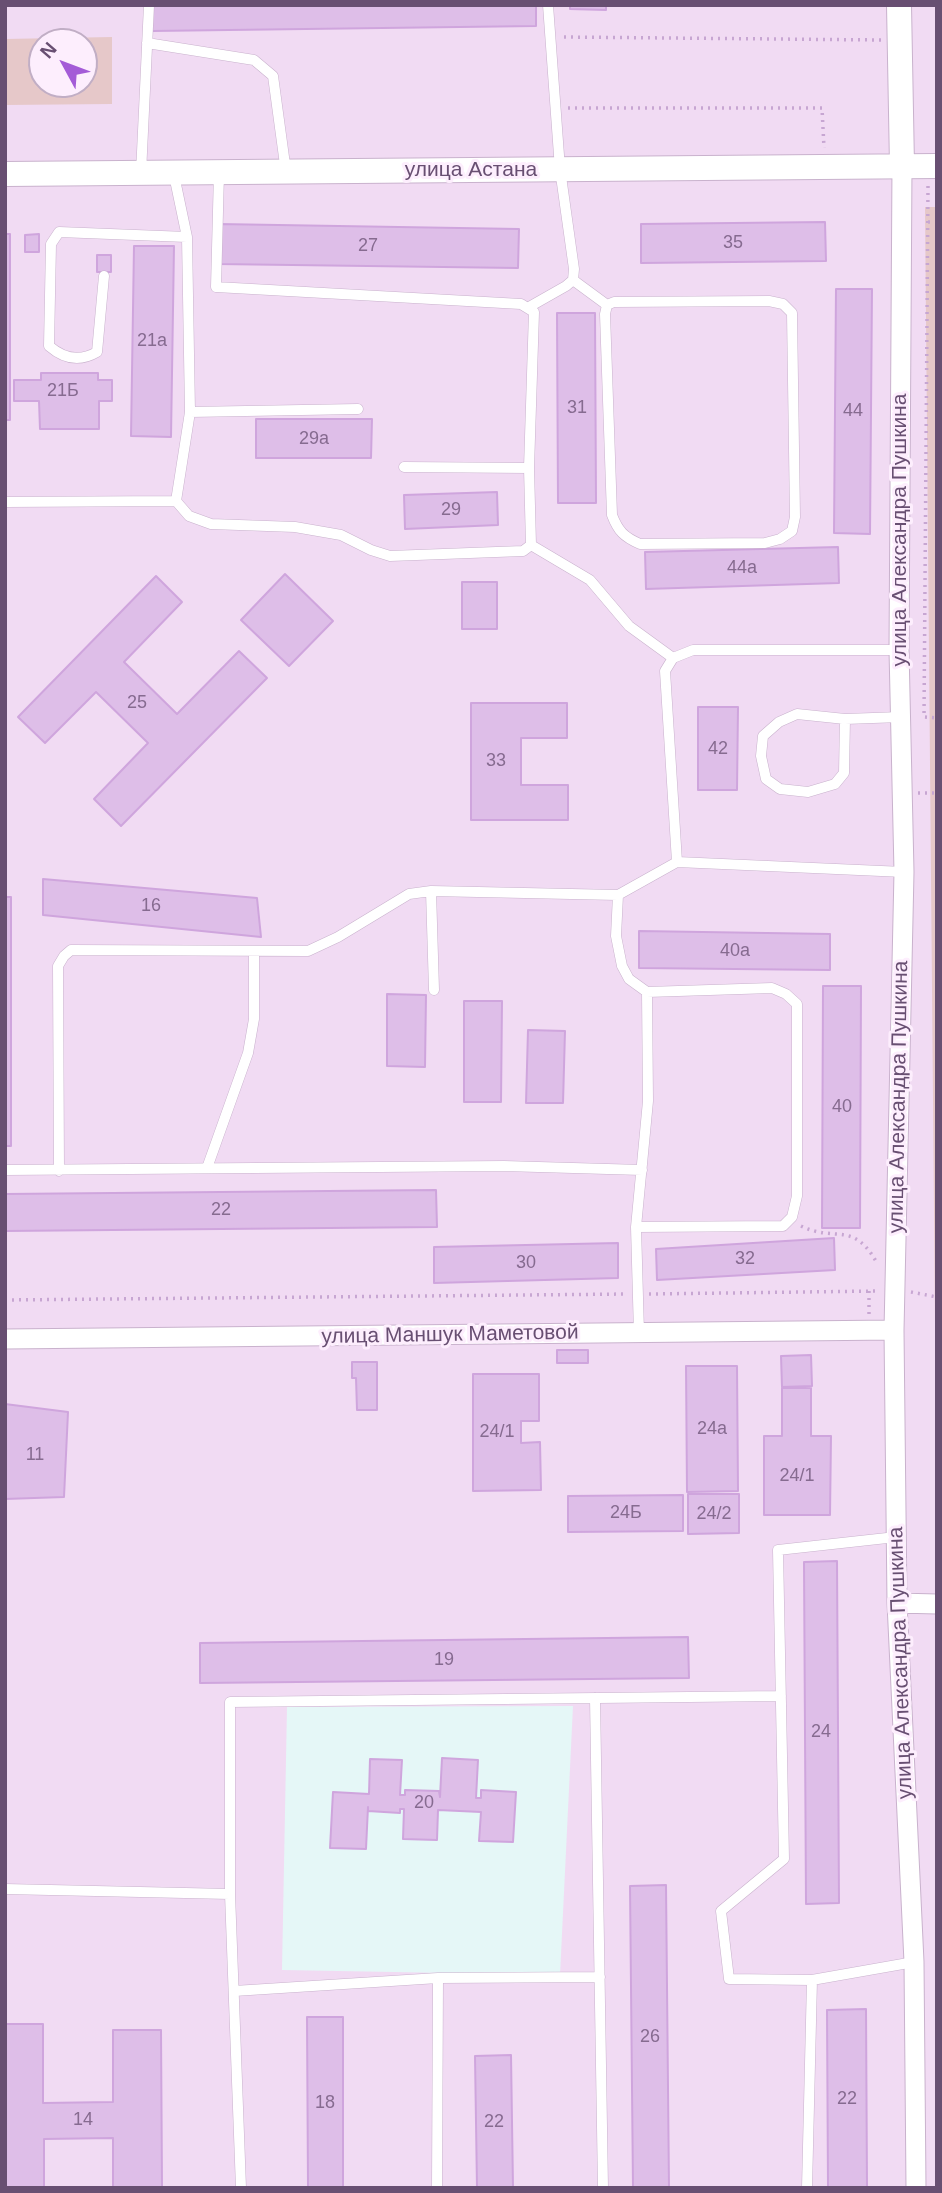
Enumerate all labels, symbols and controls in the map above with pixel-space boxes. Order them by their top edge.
north arrow [28,28,98,98]
text: N [36,38,61,62]
street label: улица Астана [405,157,537,183]
house number: 35 [723,232,743,254]
house number: 27 [358,235,378,257]
house number: 21а [137,330,167,352]
house number: 21Б [47,380,79,402]
street label: улица Александра Пушкина [887,394,913,666]
house number: 31 [567,397,587,419]
house number: 44 [843,400,863,422]
house number: 29а [299,428,329,450]
house number: 29 [441,499,461,521]
house number: 44а [727,557,757,579]
house number: 25 [127,692,147,714]
house number: 42 [708,738,728,760]
house number: 33 [486,750,506,772]
house number: 16 [141,895,161,917]
house number: 40а [720,940,750,962]
street label: улица Александра Пушкина [884,960,914,1234]
house number: 40 [832,1096,852,1118]
house number: 22 [211,1199,231,1221]
house number: 32 [735,1248,755,1270]
house number: 30 [516,1252,536,1274]
street label: улица Маншук Маметовой [321,1320,579,1350]
house number: 24а [697,1418,727,1440]
house number: 24/1 [479,1421,515,1443]
house number: 11 [26,1444,44,1466]
house number: 24/1 [779,1465,815,1487]
house number: 24Б [610,1502,642,1524]
house number: 24/2 [696,1503,732,1525]
street label: улица Александра Пушкина [884,1526,918,1800]
house number: 19 [434,1649,454,1671]
house number: 24 [811,1721,831,1743]
house number: 20 [414,1792,434,1814]
house number: 26 [640,2026,660,2048]
house number: 22 [837,2088,857,2110]
house number: 18 [315,2092,335,2114]
house number: 14 [73,2109,93,2131]
house number: 22 [484,2111,504,2133]

